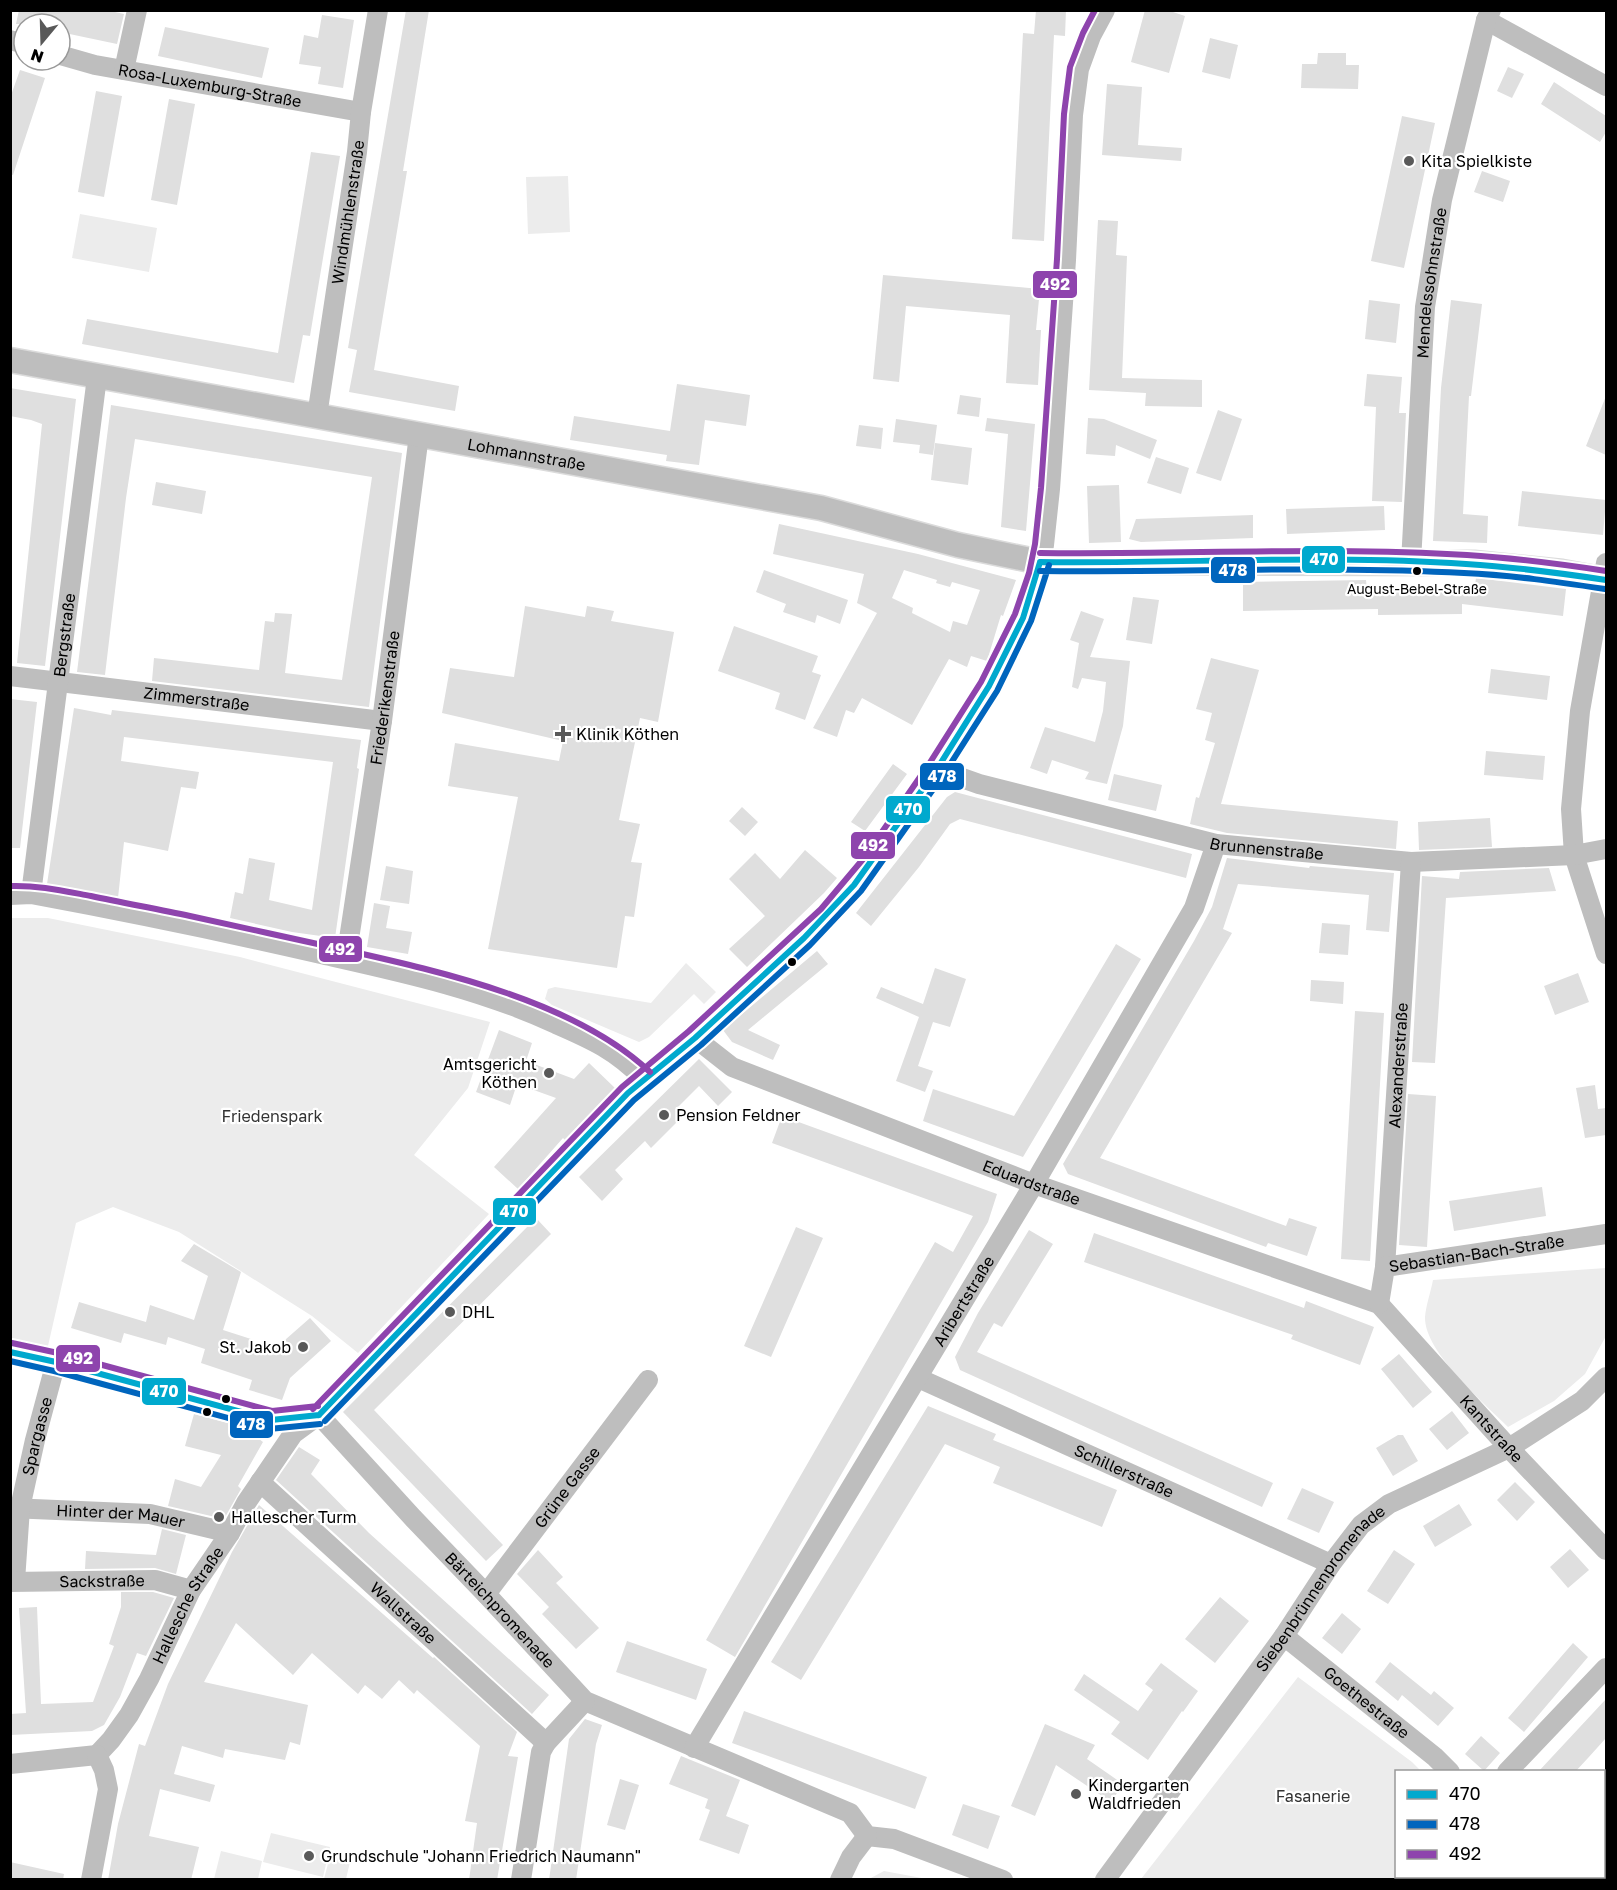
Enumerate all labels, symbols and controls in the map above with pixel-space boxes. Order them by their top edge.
north arrow [12,12,72,72]
text: N [28,45,46,68]
street label: Rosa-Luxemburg-Straße [116,59,303,111]
street label: Windmühlenstraße [327,139,368,286]
place label: Kita Spielkiste [1421,151,1532,171]
marker: Kita Spielkiste [1402,154,1416,168]
street label: Mendelssohnstraße [1412,206,1451,359]
line badge: 492 [1032,270,1078,299]
text: 492 [1040,274,1070,294]
street label: Lohmannstraße [466,434,587,475]
line badge: 470 [1301,545,1346,574]
text: 470 [1309,549,1339,569]
line badge: 478 [1210,556,1256,584]
text: 478 [1219,560,1247,580]
marker: August-Bebel-Straße [1411,565,1423,577]
place label: August-Bebel-Straße [1347,580,1487,597]
street label: Bergstraße [49,592,79,678]
street label: Friederikenstraße [365,629,404,766]
street label: Zimmerstraße [143,682,251,715]
place label: Klinik Köthen [576,724,679,744]
marker: Klinik Köthen [554,725,572,743]
line badge: 478 [919,762,965,791]
text: 478 [928,766,956,786]
line badge: 470 [885,795,931,824]
text: 470 [893,799,923,819]
line badge: 492 [850,831,896,860]
street label: Brunnenstraße [1208,833,1324,864]
text: 492 [858,835,888,855]
line badge: 492 [318,935,363,963]
text: 492 [325,939,355,959]
unlabelled marker [786,956,798,968]
street label: Alexanderstraße [1384,1002,1412,1129]
place label: Amtsgericht Köthen [443,1054,537,1092]
marker: Amtsgericht Köthen [542,1066,556,1080]
place label: Pension Feldner [676,1105,800,1125]
park label: Friedenspark [222,1106,322,1126]
marker: Pension Feldner [657,1108,671,1122]
street label: Eduardstraße [980,1155,1083,1209]
line badge: 470 [492,1197,537,1226]
text: 470 [499,1201,529,1221]
street label: Sebastian-Bach-Straße [1387,1230,1566,1276]
street label: Aribertstraße [929,1252,998,1350]
place label: DHL [462,1302,494,1322]
marker: DHL [443,1305,457,1319]
place label: St. Jakob [219,1337,291,1357]
marker: St. Jakob [296,1340,310,1354]
line badge: 492 [55,1344,101,1373]
text: 492 [63,1348,93,1368]
line badge: 470 [141,1377,187,1406]
text: 470 [149,1381,179,1401]
street label: Kantstraße [1456,1390,1527,1467]
unlabelled marker [220,1393,232,1405]
street label: Spargasse [17,1395,56,1477]
unlabelled marker [201,1406,213,1418]
line badge: 478 [229,1410,274,1439]
text: 478 [237,1414,265,1434]
street label: Schillerstraße [1071,1440,1177,1502]
street label: Grüne Gasse [530,1442,604,1532]
street label: Hinter der Mauer [56,1500,187,1532]
street label: Siebenbrünnenpromenade [1251,1501,1389,1676]
place label: Hallescher Turm [231,1507,357,1527]
marker: Hallescher Turm [212,1510,226,1524]
street label: Hallesche Straße [148,1543,228,1667]
street label: Bärteichpromenade [441,1548,559,1672]
street label: Sackstraße [59,1570,145,1591]
street label: Wallstraße [366,1578,441,1648]
street label: Goethestraße [1320,1662,1414,1743]
legend [1395,1770,1605,1878]
place label: Kindergarten Waldfrieden [1088,1775,1189,1813]
text: 470 [1449,1782,1481,1804]
park label: Fasanerie [1276,1786,1350,1806]
marker: Kindergarten Waldfrieden [1069,1787,1083,1801]
text: 478 [1449,1812,1481,1834]
text: 492 [1449,1842,1481,1864]
place label: Grundschule "Johann Friedrich Naumann" [321,1846,641,1866]
marker: Grundschule "Johann Friedrich Naumann" [302,1849,316,1863]

